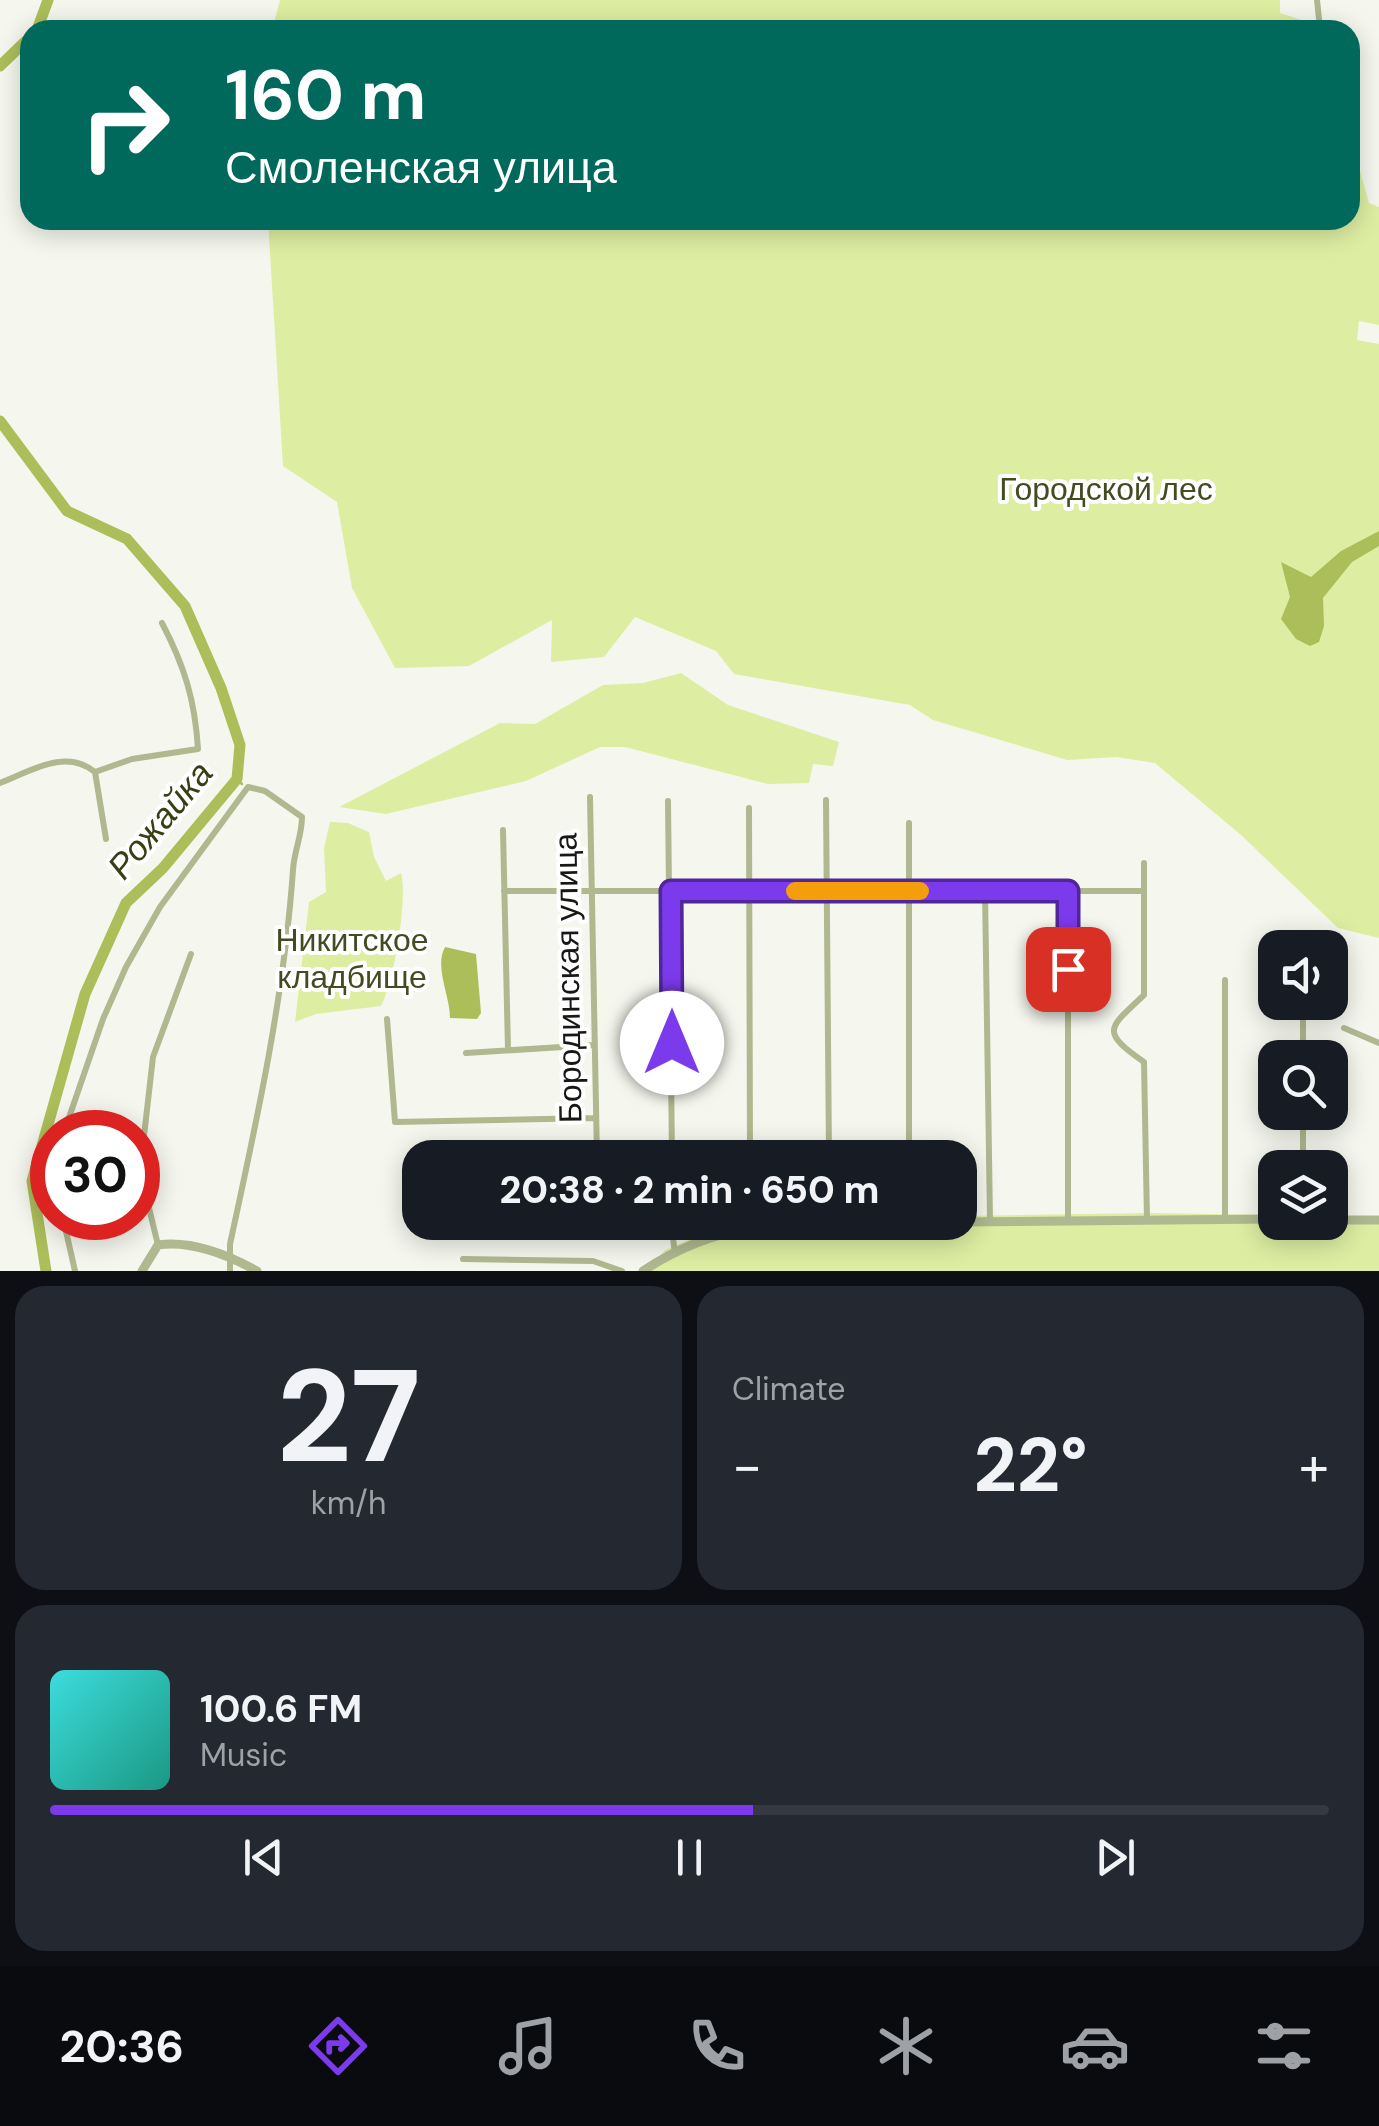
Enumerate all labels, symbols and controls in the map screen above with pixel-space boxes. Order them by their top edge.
text: 160 m [225,50,426,141]
icon: right [60,60,190,190]
text: Смоленская улица [225,138,617,197]
park label: Городской лес [999,468,1213,510]
water label: Рожайка [97,751,223,889]
street label: Бородинская улица [544,832,592,1123]
park label: Никитское кладбище [275,919,429,998]
pin [1026,927,1111,1012]
map controls [1258,930,1348,1240]
button: sound [1258,930,1348,1020]
icon: arrive [1041,942,1096,997]
position arrow [620,991,724,1095]
button: search [1258,1040,1348,1130]
speed limit sign: 30 [30,1110,160,1240]
button: layers [1258,1150,1348,1240]
text: 20:38 · 2 min · 650 m [500,1165,879,1215]
text: 27 [277,1332,420,1501]
text: Climate [732,1368,846,1410]
text: 22° [973,1417,1088,1514]
text: − [732,1430,762,1502]
text: + [1299,1430,1329,1502]
text: km/h [311,1482,386,1524]
text: 100.6 FM [200,1684,362,1734]
text: Music [200,1734,287,1776]
icon: previous [236,1830,291,1885]
icon: pause [662,1830,717,1885]
icon: next [1088,1830,1143,1885]
icon: directions [303,2011,373,2081]
icon: music [493,2011,563,2081]
icon: phone [682,2011,752,2081]
icon: climate [871,2011,941,2081]
icon: car [1060,2011,1130,2081]
icon: filters [1249,2011,1319,2081]
text: 20:36 [60,2017,184,2076]

